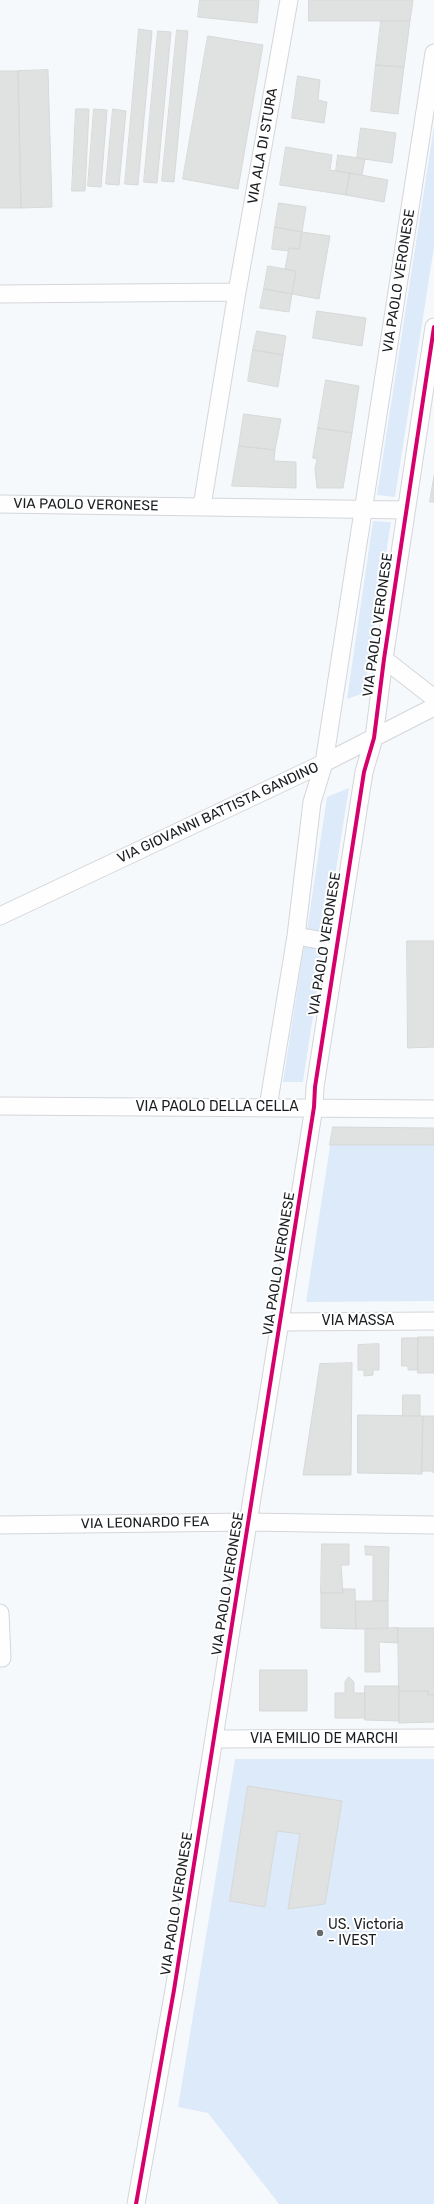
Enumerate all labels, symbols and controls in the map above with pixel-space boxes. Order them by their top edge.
street label: VIA ALA DI STURA [244,87,282,205]
street label: VIA PAOLO VERONESE [379,208,419,354]
street label: VIA PAOLO VERONESE [13,495,159,515]
street label: VIA PAOLO VERONESE [360,552,396,698]
street label: VIA GIOVANNI BATTISTA GANDINO [115,759,321,867]
street label: VIA PAOLO VERONESE [305,871,345,1017]
street label: VIA PAOLO DELLA CELLA [135,1099,299,1115]
street label: VIA PAOLO VERONESE [259,1191,299,1337]
street label: VIA MASSA [322,1313,394,1329]
street label: VIA PAOLO VERONESE [208,1511,248,1657]
street label: VIA LEONARDO FEA [81,1513,209,1533]
street label: VIA EMILIO DE MARCHI [250,1731,398,1747]
street label: VIA PAOLO VERONESE [157,1831,197,1977]
place label: US. Victoria - IVEST [328,1917,404,1950]
marker: US. Victoria - IVEST [315,1928,325,1938]

